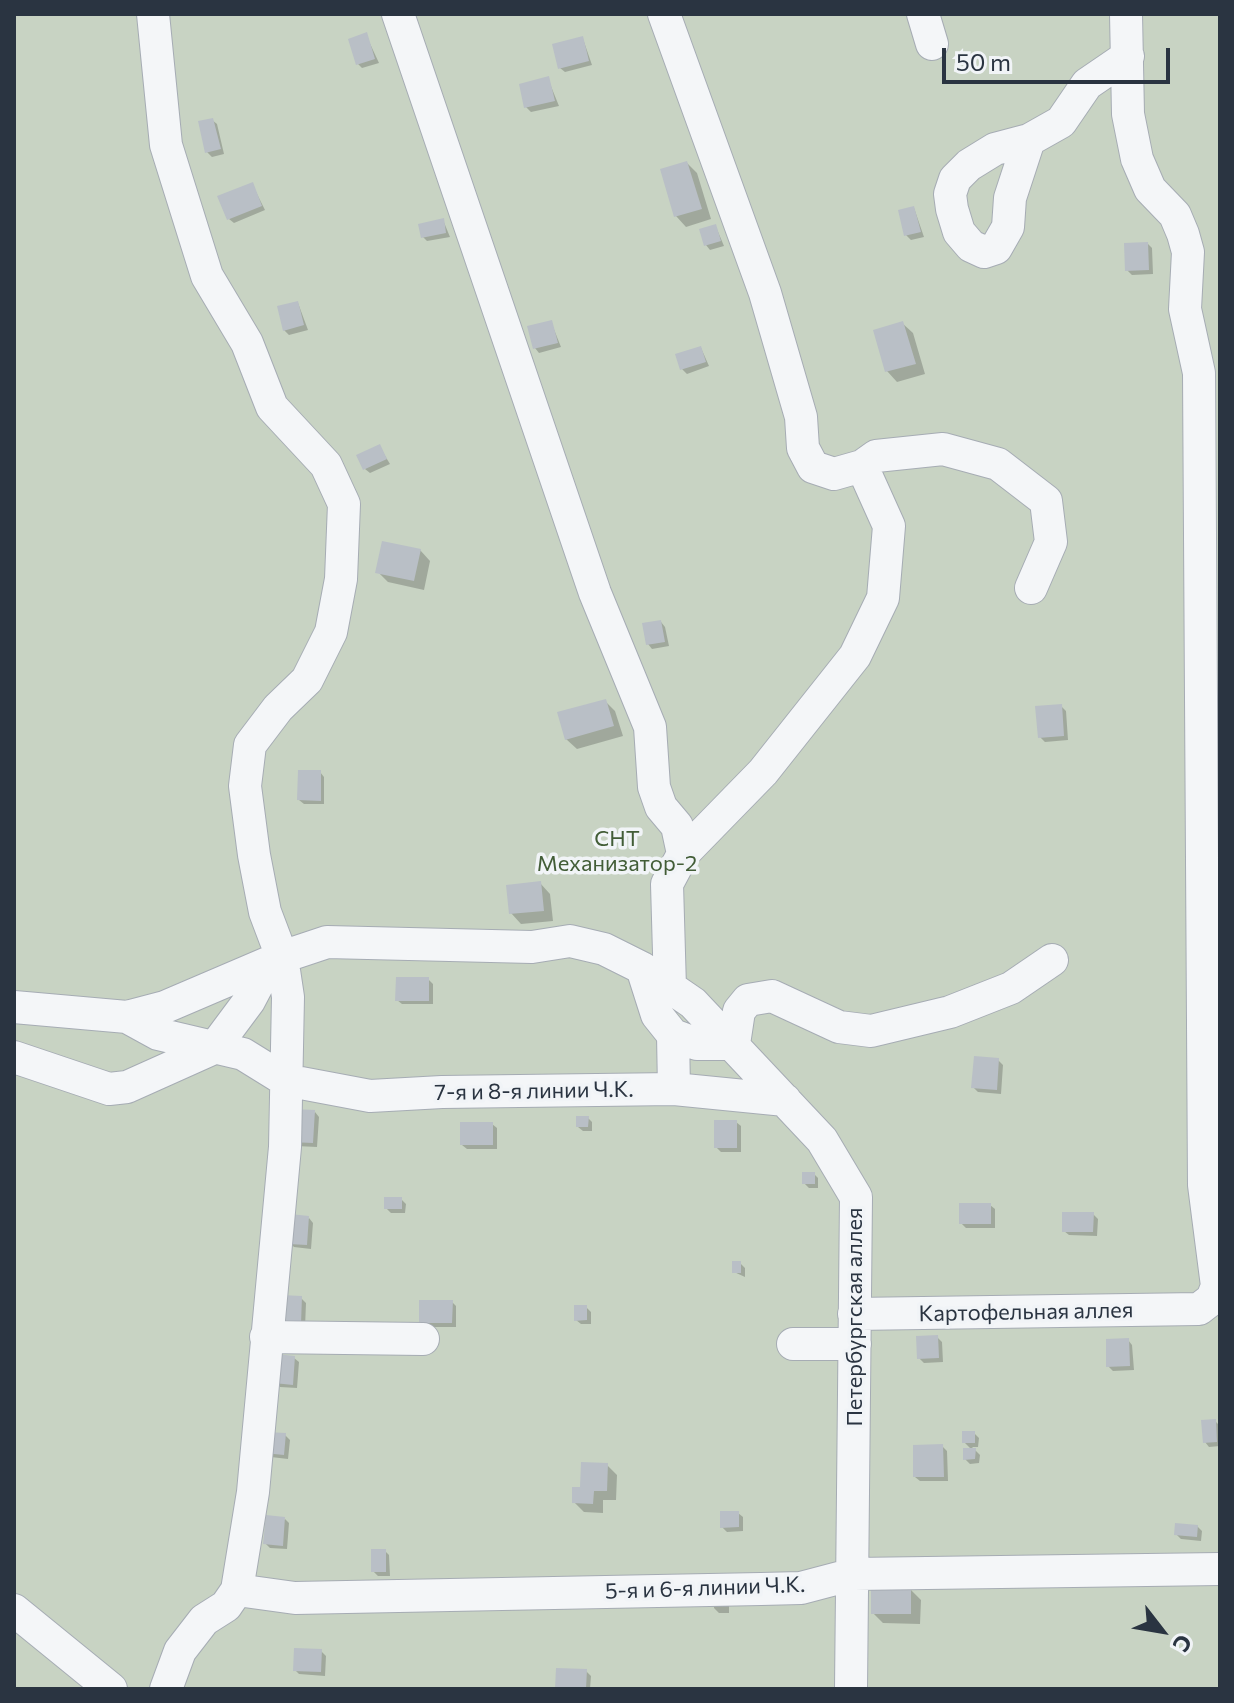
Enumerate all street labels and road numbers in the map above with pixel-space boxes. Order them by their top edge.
street label: 7-я и 8-я линии Ч.К. [434,1076,634,1106]
street label: Петербургская аллея [842,1207,868,1427]
street label: Картофельная аллея [918,1297,1134,1327]
street label: 5-я и 6-я линии Ч.К. [604,1571,806,1605]

